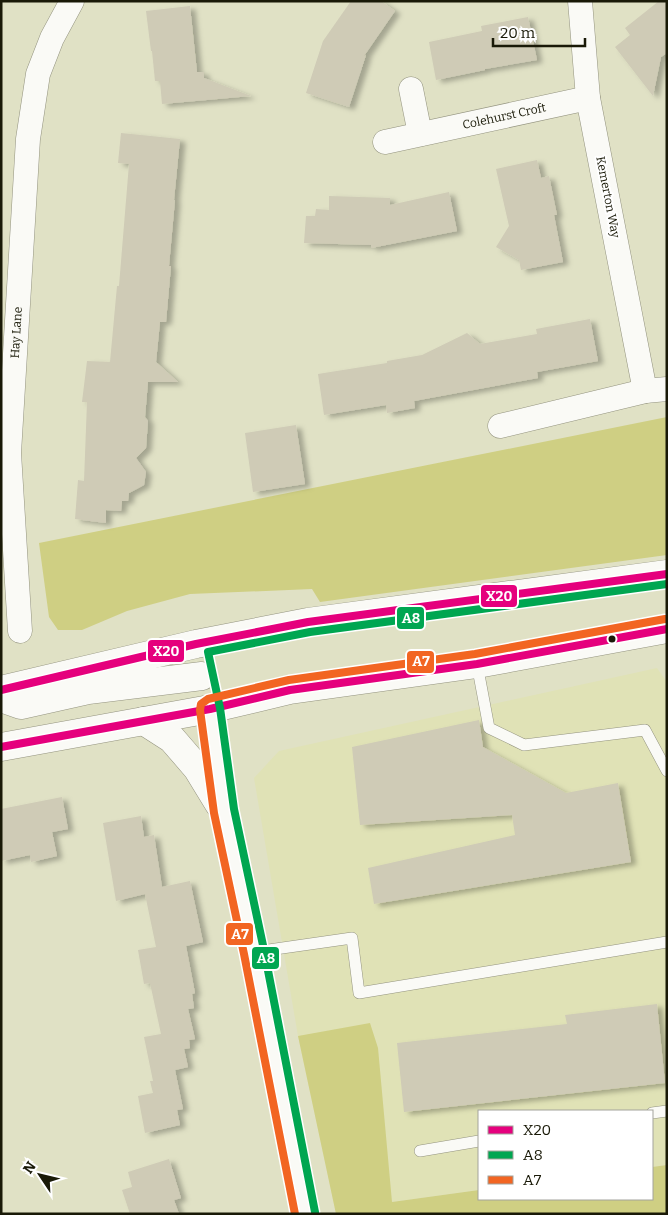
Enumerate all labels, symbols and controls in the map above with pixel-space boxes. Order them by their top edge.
scale bar [493,15,586,47]
text: 20 m [500,24,536,42]
street label: Colehurst Croft [461,100,548,132]
street label: Kemerton Way [593,155,623,240]
street label: Hay Lane [8,306,25,359]
line badge: X20 [480,584,518,608]
text: X20 [486,588,512,605]
line badge: A8 [396,606,425,630]
text: A8 [402,610,420,627]
unlabelled marker [607,634,617,644]
line badge: X20 [147,639,185,663]
text: X20 [153,643,179,660]
line badge: A7 [406,650,435,674]
text: A7 [412,653,430,670]
line badge: A7 [225,922,254,946]
text: A7 [231,926,249,943]
line badge: A8 [251,946,280,970]
text: A8 [257,950,275,967]
legend [478,1110,653,1200]
text: X20 [523,1121,551,1139]
text: A8 [523,1146,543,1164]
north arrow [15,1150,65,1200]
text: N [20,1158,40,1177]
text: A7 [523,1171,542,1189]

